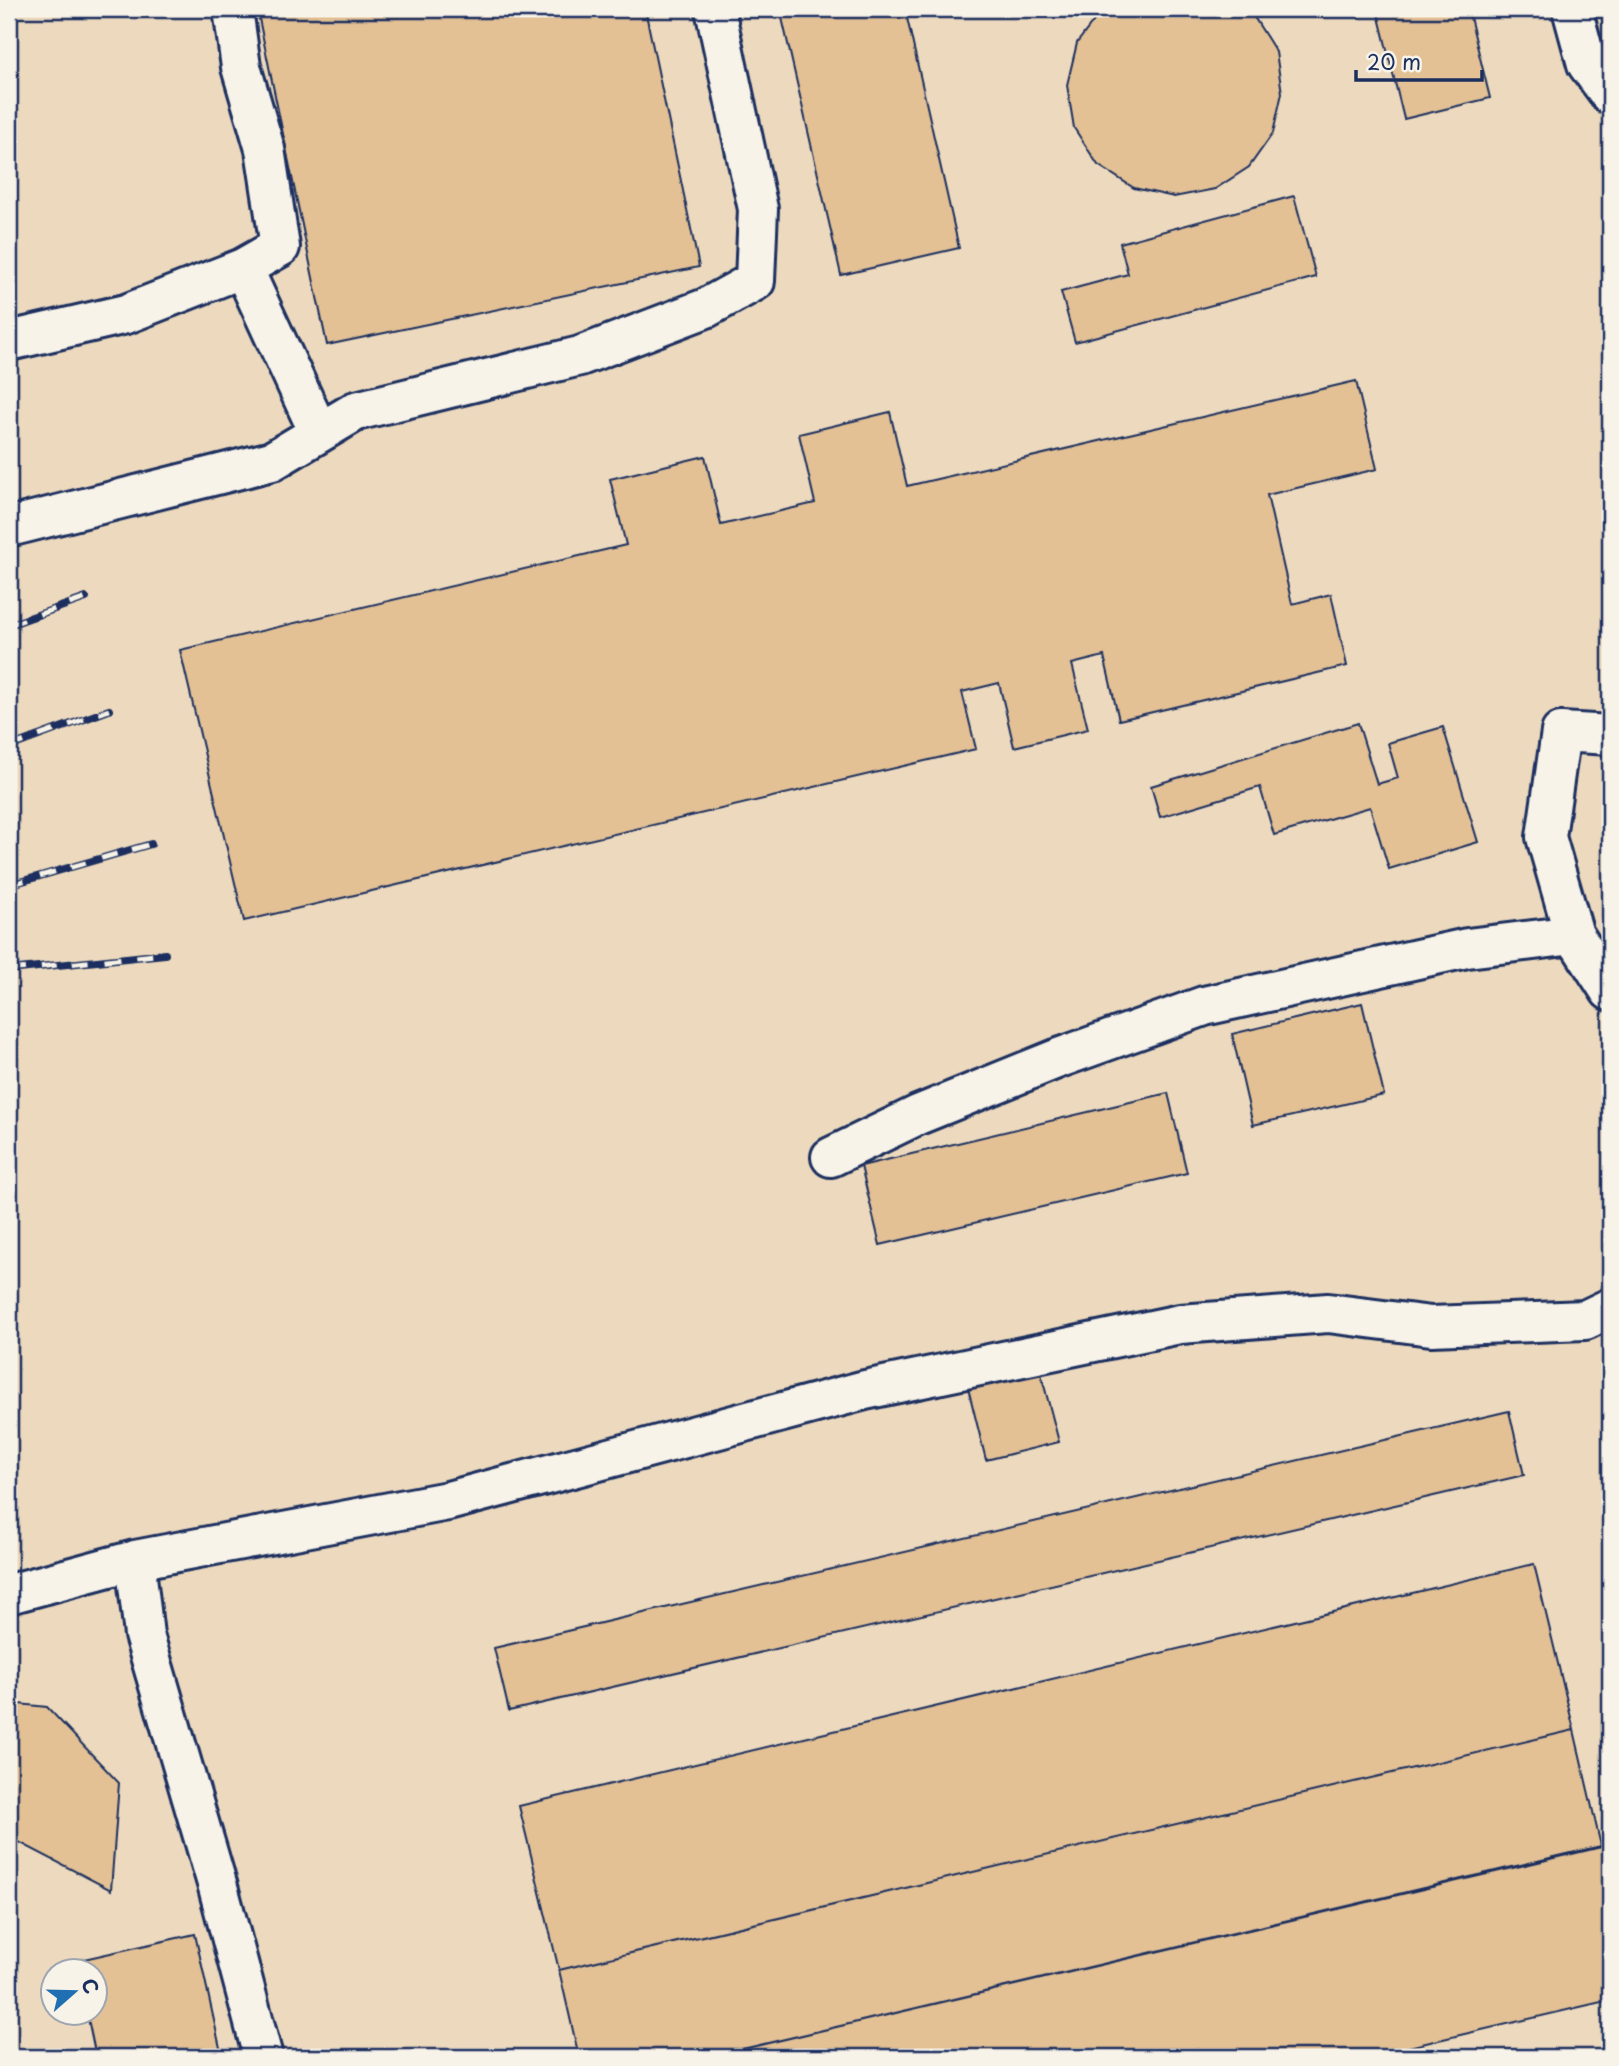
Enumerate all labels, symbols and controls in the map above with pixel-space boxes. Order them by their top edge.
scale bar [1356,38,1482,82]
text: 20 m [1367,45,1421,77]
north arrow [38,1958,108,2028]
text: С [75,1974,107,1997]

